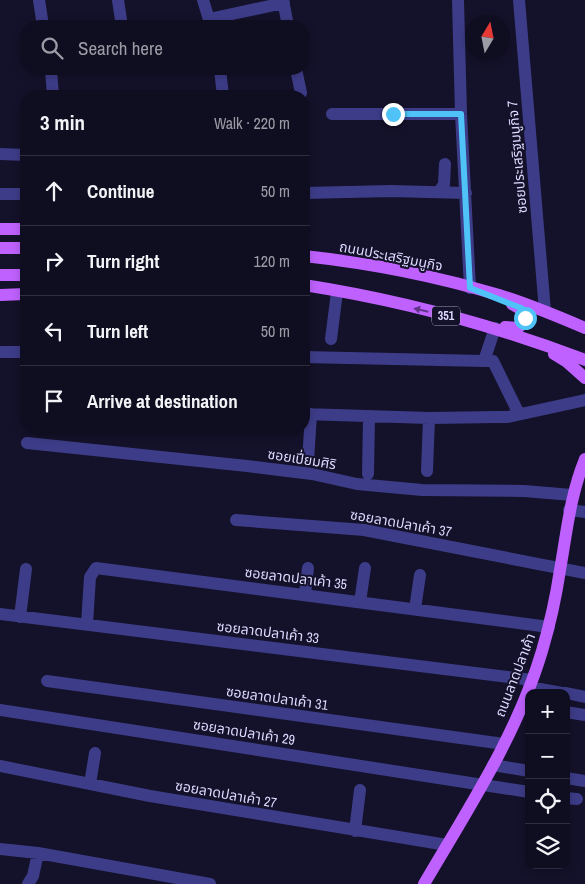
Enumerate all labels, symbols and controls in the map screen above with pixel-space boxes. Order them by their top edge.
north arrow [465,15,510,60]
search box [20,20,310,75]
icon: search [38,34,66,62]
text: Search here [78,35,163,61]
street label: ซอยประเสริฐมนูกิจ 7 [503,100,531,214]
route end [382,103,405,126]
text: 3 min [40,108,85,137]
text: Walk · 220 m [214,112,290,134]
icon: ahead [40,177,68,205]
text: Continue [87,178,155,204]
text: 50 m [261,180,290,202]
street label: ถนนประเสริฐมนูกิจ [338,237,444,275]
icon: right [40,247,68,275]
text: Turn right [87,248,159,274]
text: 120 m [254,250,290,272]
one-way arrow [414,306,429,314]
road number: 351 [432,306,460,326]
route start [514,307,537,330]
icon: left [40,317,68,345]
text: Turn left [87,318,148,344]
text: 50 m [261,320,290,342]
icon: arrive [40,387,68,415]
text: Arrive at destination [87,388,238,414]
street label: ซอยเปี่ยมศิริ [266,444,338,473]
street label: ซอยลาดปลาเค้า 37 [349,505,453,541]
street label: ซอยลาดปลาเค้า 35 [244,563,348,593]
street label: ซอยลาดปลาเค้า 33 [216,617,320,647]
street label: ถนนลาดปลาเค้า [491,631,539,719]
street label: ซอยลาดปลาเค้า 31 [225,682,330,714]
map controls [525,689,570,869]
button: + [525,689,570,734]
street label: ซอยลาดปลาเค้า 29 [192,715,296,749]
button: − [525,734,570,779]
street label: ซอยลาดปลาเค้า 27 [174,776,278,812]
button: locate [525,779,570,824]
button: layers [525,824,570,869]

